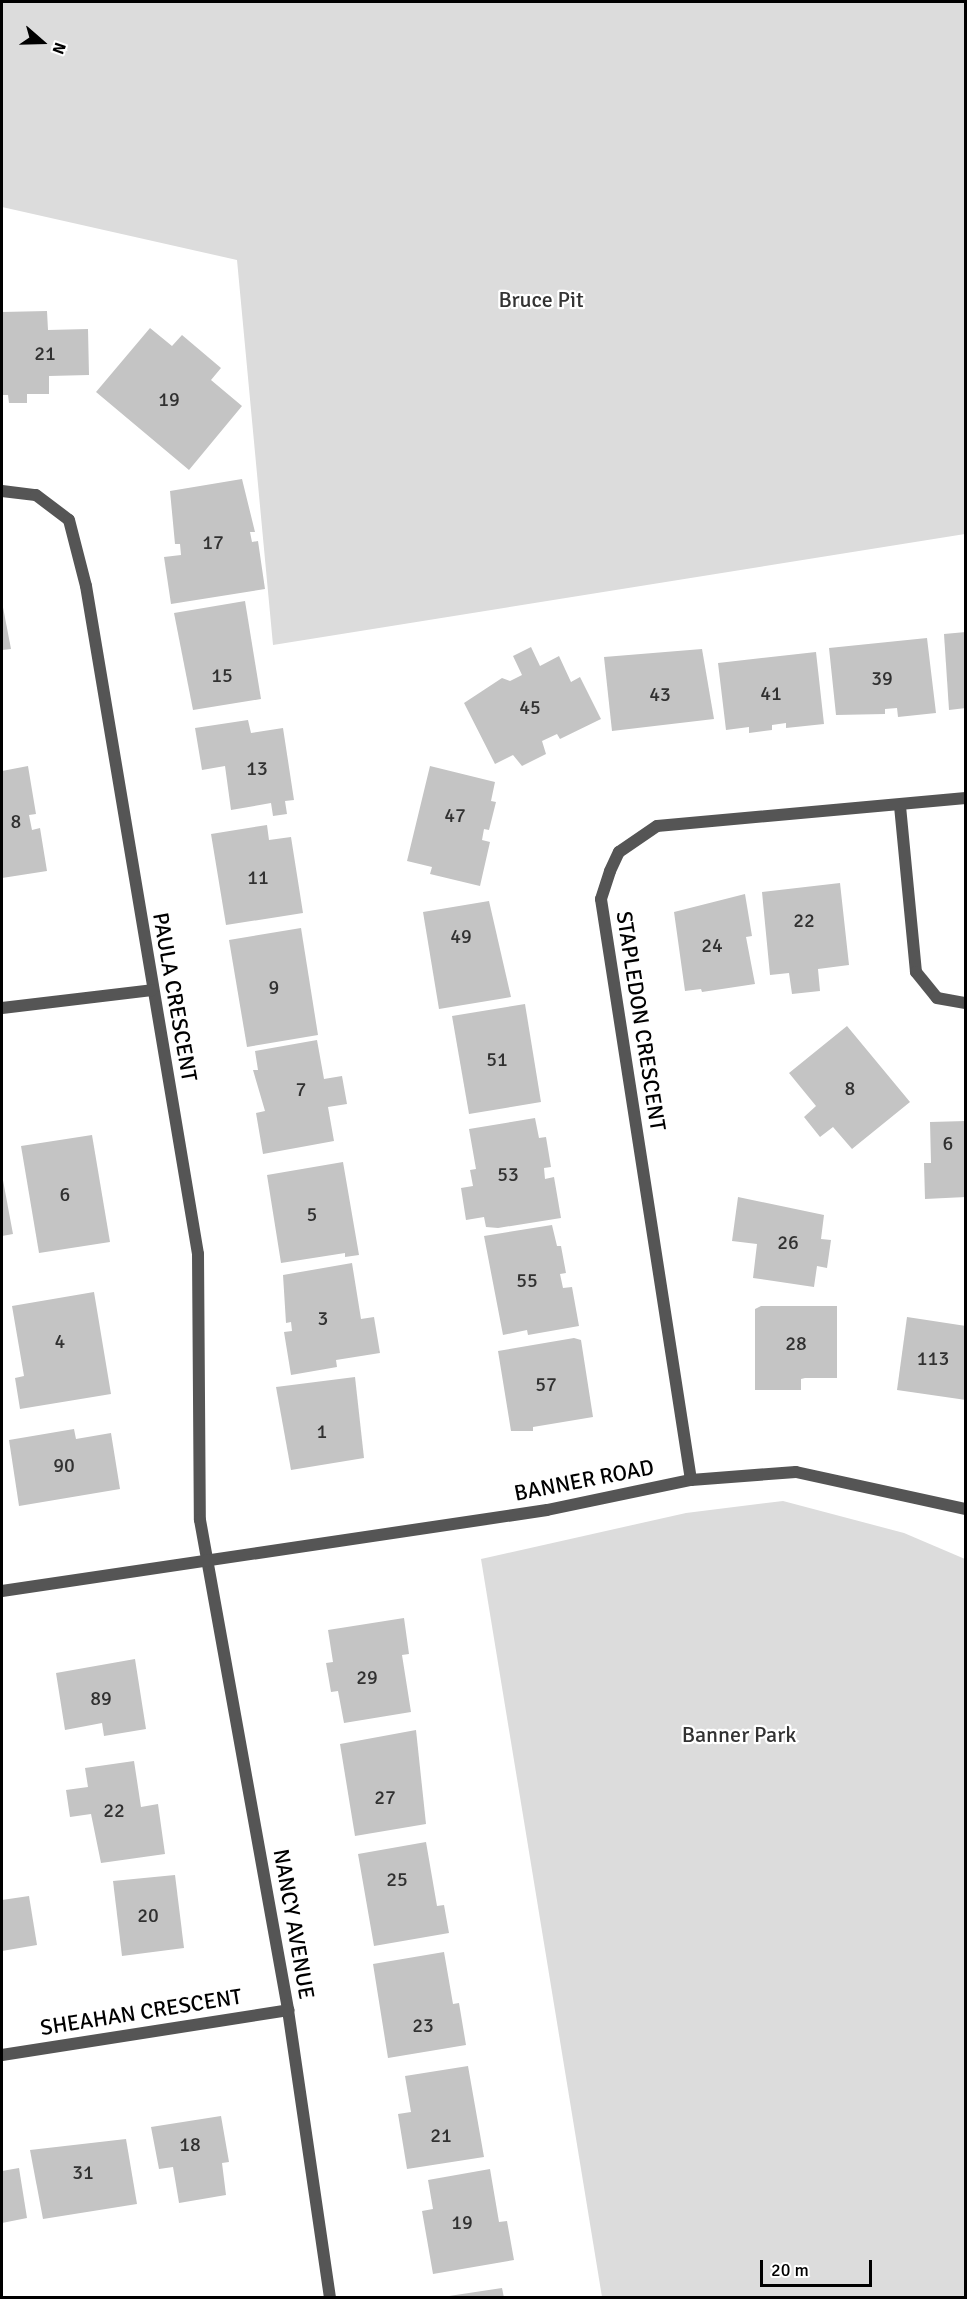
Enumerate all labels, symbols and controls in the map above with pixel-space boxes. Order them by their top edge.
north arrow [12,12,72,72]
text: N [48,39,70,57]
park label: Bruce Pit [498,287,584,313]
house number: 21 [34,341,56,365]
house number: 19 [158,387,180,411]
house number: 17 [202,530,224,554]
house number: 15 [211,663,233,687]
house number: 39 [871,666,893,690]
house number: 41 [760,681,782,705]
house number: 43 [649,682,671,706]
house number: 45 [519,695,541,719]
house number: 13 [246,756,268,780]
house number: 47 [444,803,466,827]
house number: 8 [11,809,21,833]
house number: 11 [247,865,269,889]
house number: 22 [793,908,815,932]
street label: STAPLEDON CRESCENT [611,909,671,1133]
street label: PAULA CRESCENT [147,910,203,1084]
house number: 49 [450,924,472,948]
house number: 24 [701,933,723,957]
house number: 9 [269,975,279,999]
house number: 51 [486,1047,508,1071]
house number: 8 [845,1076,855,1100]
house number: 7 [296,1077,306,1101]
house number: 6 [943,1131,953,1155]
house number: 53 [497,1162,519,1186]
house number: 6 [60,1182,70,1206]
house number: 5 [307,1202,317,1226]
house number: 26 [777,1230,799,1254]
house number: 55 [516,1268,538,1292]
house number: 3 [318,1306,328,1330]
house number: 4 [55,1329,65,1353]
house number: 28 [785,1331,807,1355]
house number: 113 [917,1346,949,1370]
house number: 57 [535,1372,557,1396]
house number: 1 [317,1419,327,1443]
house number: 90 [53,1453,75,1477]
street label: BANNER ROAD [512,1454,656,1506]
house number: 29 [356,1665,378,1689]
house number: 89 [90,1686,112,1710]
park label: Banner Park [682,1722,796,1748]
house number: 27 [374,1785,396,1809]
house number: 22 [103,1798,125,1822]
street label: NANCY AVENUE [268,1847,320,2001]
house number: 25 [386,1867,408,1891]
house number: 20 [137,1903,159,1927]
street label: SHEAHAN CRESCENT [38,1983,244,2041]
house number: 23 [412,2013,434,2037]
house number: 21 [430,2123,452,2147]
house number: 18 [179,2132,201,2156]
house number: 31 [72,2160,94,2184]
house number: 19 [451,2210,473,2234]
scale bar [763,2248,876,2286]
text: 20 m [771,2259,809,2281]

